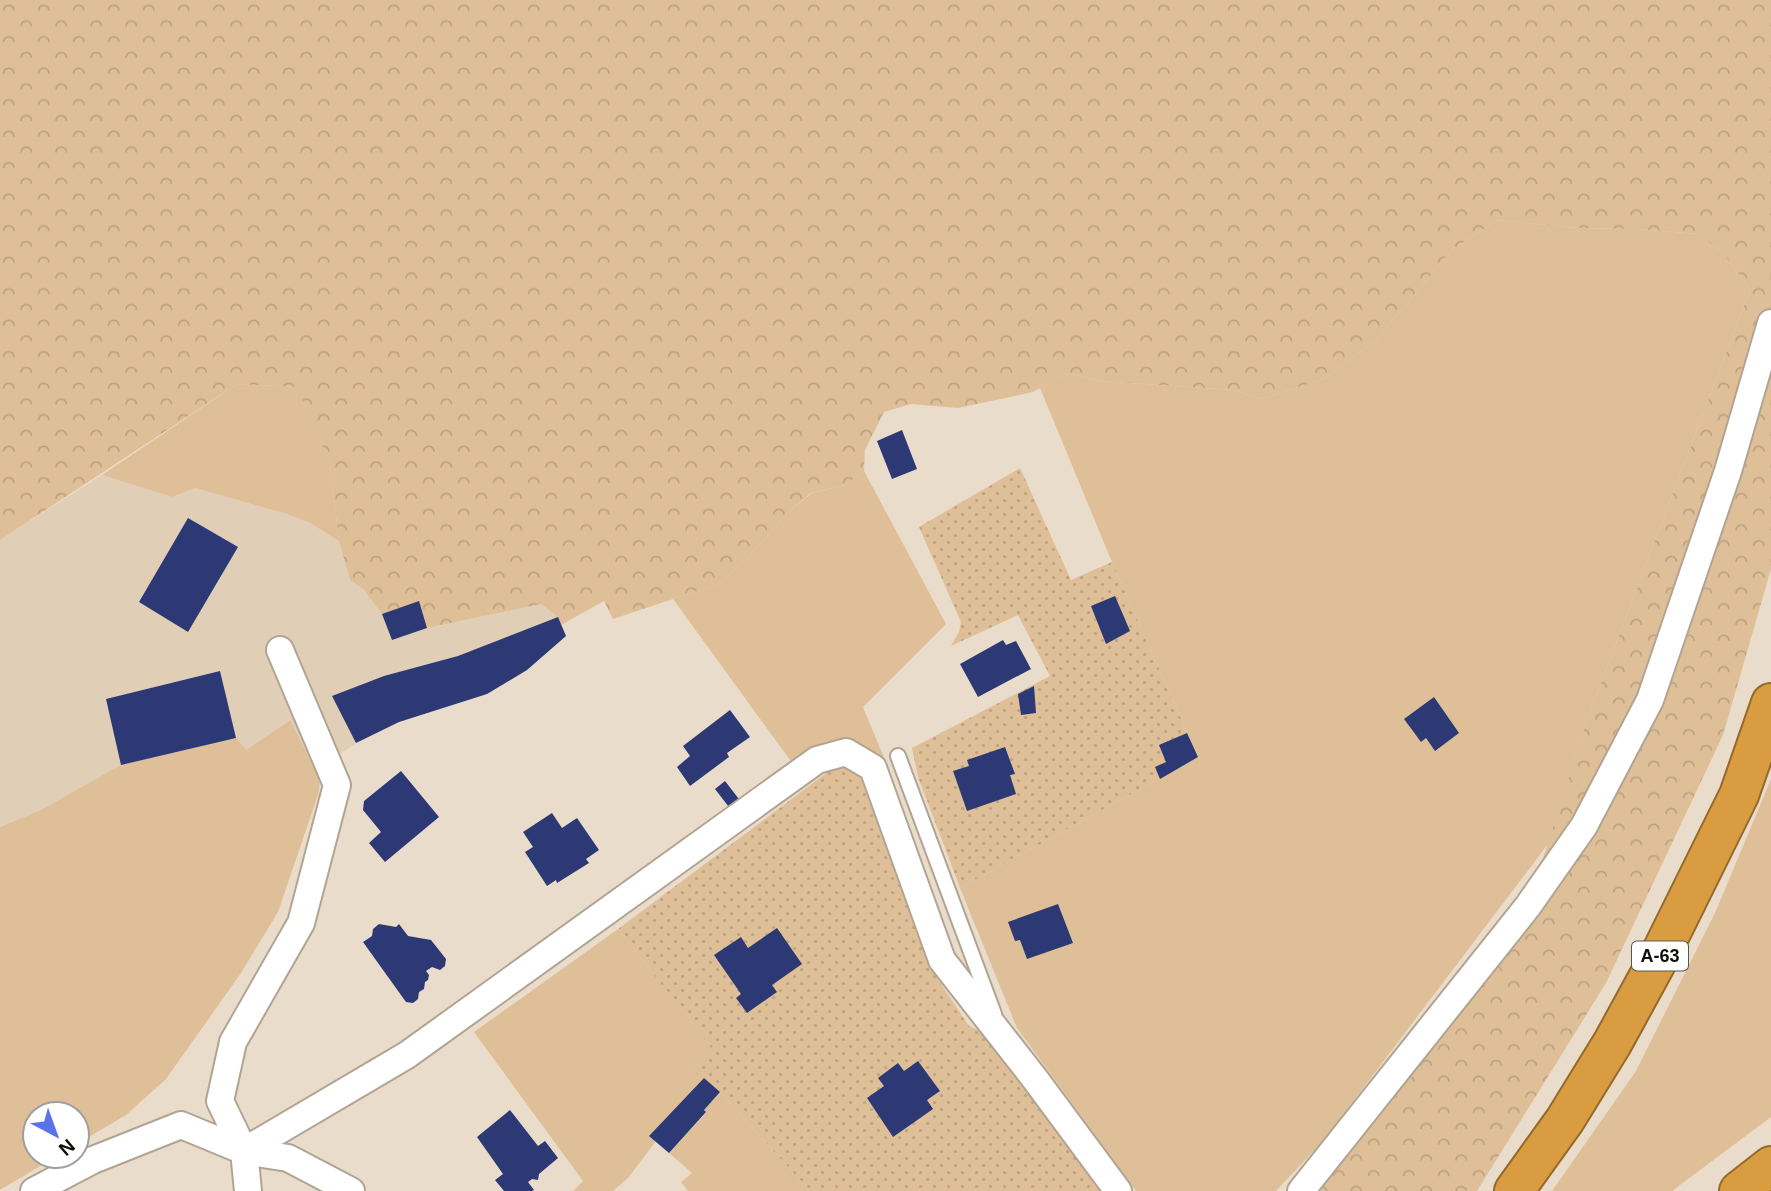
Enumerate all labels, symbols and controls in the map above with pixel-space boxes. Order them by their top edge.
road number: A-63 [1632,942,1688,971]
north arrow [21,1100,91,1170]
text: N [55,1135,79,1160]

